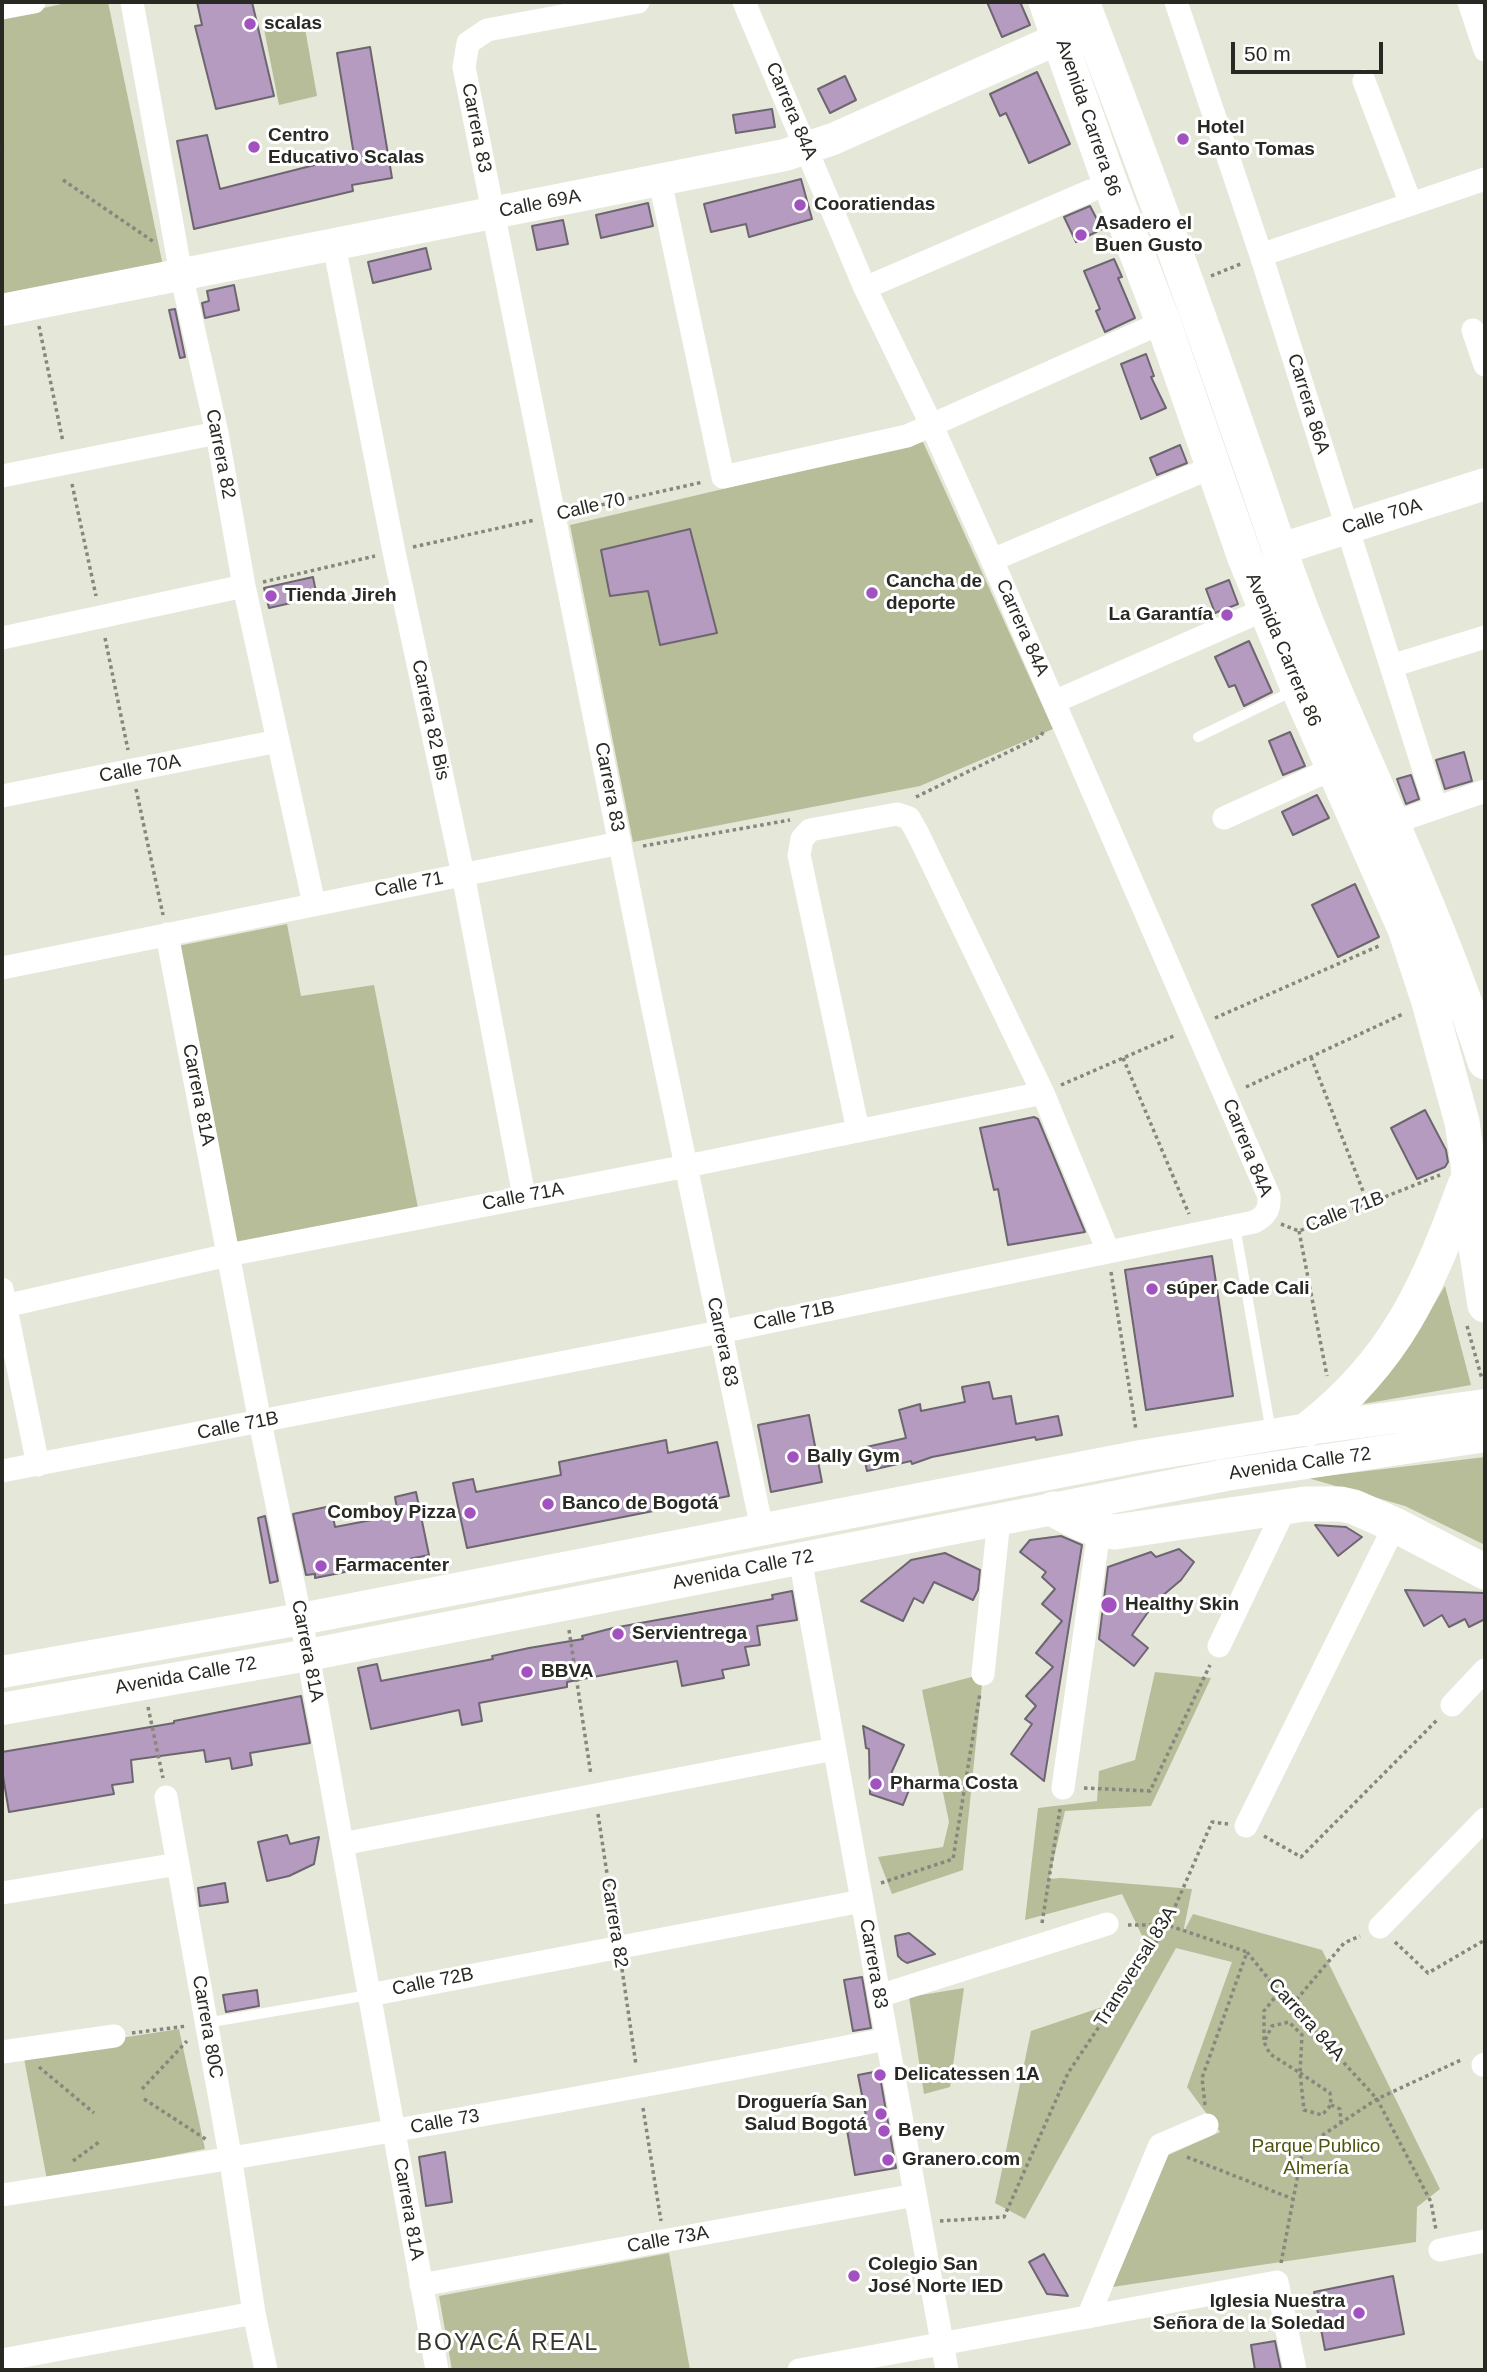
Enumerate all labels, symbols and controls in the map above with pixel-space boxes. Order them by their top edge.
place label: scalas [264,13,322,35]
marker: scalas [242,16,258,32]
scale bar [1235,28,1387,72]
street label: Avenida Carrera 86 [1050,37,1126,199]
text: 50 m [1244,42,1291,65]
street label: Carrera 84A [760,59,822,163]
street label: Carrera 83 [456,81,496,175]
place label: Hotel Santo Tomas [1197,117,1315,161]
place label: Centro Educativo Scalas [268,125,424,169]
marker: Hotel Santo Tomas [1175,131,1191,147]
marker: Centro Educativo Scalas [246,139,262,155]
street label: Calle 69A [497,185,583,223]
place label: Cooratiendas [814,194,935,216]
marker: Cooratiendas [792,197,808,213]
place label: Asadero el Buen Gusto [1095,213,1203,257]
marker: Asadero el Buen Gusto [1073,227,1089,243]
street label: Carrera 86A [1282,351,1334,457]
street label: Carrera 82 [200,407,240,501]
street label: Calle 70 [554,488,628,526]
street label: Calle 70A [1339,494,1425,540]
street label: Avenida Carrera 86 [1240,570,1326,730]
place label: Cancha de deporte [886,571,982,615]
street label: Carrera 84A [991,576,1053,680]
place label: Tienda Jireh [285,585,397,607]
marker: Cancha de deporte [864,585,880,601]
marker: Tienda Jireh [263,588,279,604]
place label: La Garantía [1108,604,1213,626]
marker: La Garantía [1219,607,1235,623]
street label: Carrera 82 Bis [406,658,454,782]
street label: Carrera 83 [589,740,629,834]
street label: Calle 70A [97,750,183,788]
street label: Calle 71 [373,867,445,903]
street label: Carrera 81A [177,1042,219,1148]
street label: Carrera 84A [1217,1096,1277,1200]
street label: Calle 71A [480,1178,566,1216]
street label: Calle 71B [1302,1187,1388,1237]
place label: súper Cade Cali [1166,1278,1310,1300]
marker: súper Cade Cali [1144,1281,1160,1297]
street label: Carrera 83 [701,1295,743,1389]
street label: Calle 71B [751,1296,837,1336]
street label: Calle 71B [195,1407,281,1445]
street label: Avenida Calle 72 [1227,1443,1373,1485]
place label: Bally Gym [807,1446,900,1468]
marker: Bally Gym [785,1449,801,1465]
place label: Banco de Bogotá [562,1493,718,1515]
marker: Banco de Bogotá [540,1496,556,1512]
place label: Comboy Pizza [327,1502,456,1524]
marker: Comboy Pizza [462,1505,478,1521]
street label: Avenida Calle 72 [670,1545,816,1595]
place label: Farmacenter [335,1555,449,1577]
marker: Farmacenter [313,1558,329,1574]
place label: Healthy Skin [1125,1594,1239,1616]
marker: Healthy Skin [1099,1595,1119,1615]
street label: Carrera 81A [286,1598,328,1704]
place label: Servientrega [632,1623,747,1645]
marker: Servientrega [610,1626,626,1642]
street label: Avenida Calle 72 [113,1652,259,1700]
place label: BBVA [541,1661,593,1683]
marker: BBVA [519,1664,535,1680]
place label: Pharma Costa [890,1773,1018,1795]
marker: Pharma Costa [868,1776,884,1792]
street label: Carrera 82 [596,1876,632,1970]
street label: Transversal 83A [1090,1903,1182,2031]
street label: Carrera 83 [854,1917,892,2011]
street label: Calle 72B [390,1963,476,2001]
street label: Carrera 80C [187,1974,227,2080]
street label: Carrera 84A [1263,1974,1349,2066]
place label: Delicatessen 1A [894,2064,1040,2086]
marker: Delicatessen 1A [872,2067,888,2083]
place label: Droguería San Salud Bogotá [737,2092,867,2136]
street label: Calle 73 [409,2105,481,2139]
marker: Droguería San Salud Bogotá [873,2106,889,2122]
place label: Beny [898,2120,944,2142]
marker: Beny [876,2123,892,2139]
park label: Parque Publico Almería [1252,2136,1380,2180]
place label: Granero.com [902,2149,1020,2171]
marker: Granero.com [880,2152,896,2168]
street label: Carrera 81A [388,2156,428,2262]
street label: Calle 73A [625,2222,711,2258]
place label: Colegio San José Norte IED [868,2254,1003,2298]
marker: Colegio San José Norte IED [846,2268,862,2284]
place label: Iglesia Nuestra Señora de la Soledad [1153,2291,1345,2335]
marker: Iglesia Nuestra Señora de la Soledad [1351,2305,1367,2321]
district label: BOYACÁ REAL [418,2330,598,2358]

